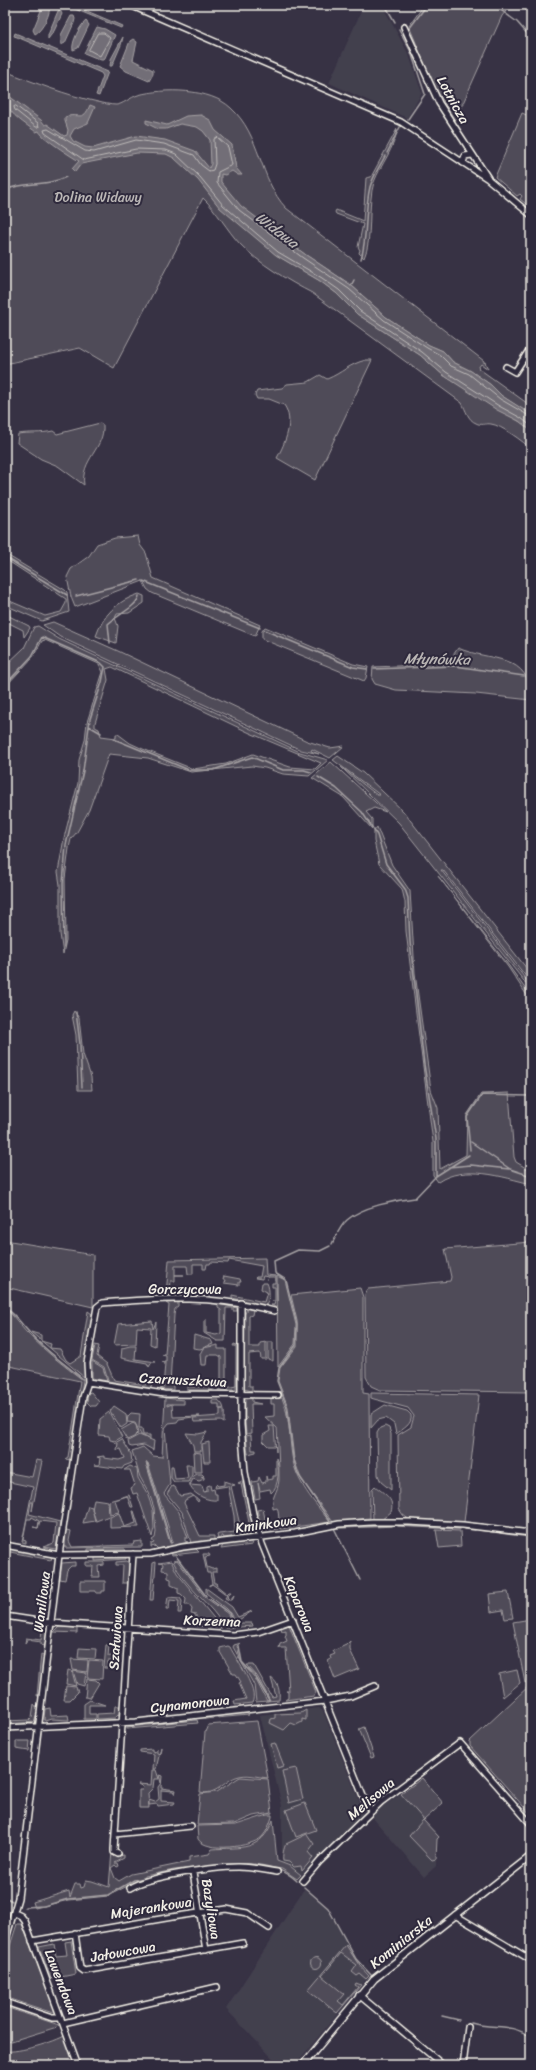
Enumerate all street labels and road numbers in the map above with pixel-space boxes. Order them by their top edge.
street label: Lotnicza [430,71,476,129]
street label: Gorczycowa [148,1277,222,1302]
street label: Czarnuszkowa [139,1365,227,1395]
street label: Kminkowa [234,1507,298,1541]
street label: Waniliowa [26,1569,58,1634]
street label: Kaparowa [276,1572,322,1636]
street label: Szałwiowa [101,1605,131,1671]
street label: Korzenna [183,1608,241,1634]
street label: Cynamonowa [149,1687,231,1721]
street label: Melisowa [341,1771,401,1827]
street label: Bazyliowa [194,1877,228,1941]
street label: Majerankowa [109,1889,194,1927]
street label: Kominiarska [364,1908,439,1975]
street label: Jałowcowa [88,1934,157,1970]
street label: Lawendowa [37,1945,85,2019]

